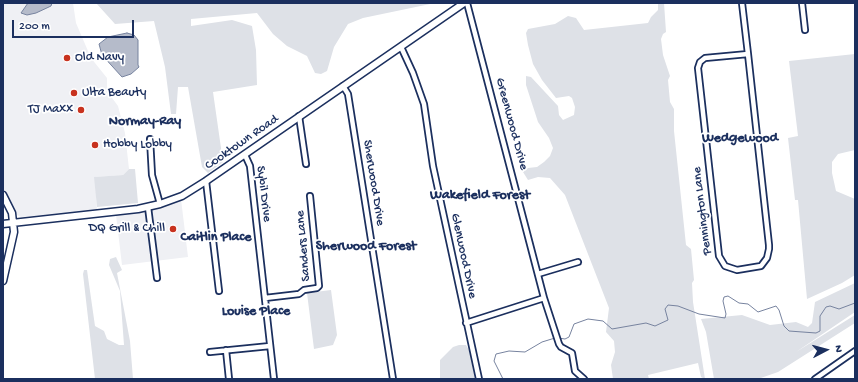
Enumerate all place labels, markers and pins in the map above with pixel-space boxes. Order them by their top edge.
place label: Old Navy [75,50,124,66]
marker: Old Navy [62,53,72,63]
place label: Ulta Beauty [82,85,146,101]
marker: Ulta Beauty [69,88,79,98]
place label: TJ Maxx [28,102,73,118]
marker: TJ Maxx [76,105,86,115]
place label: Hobby Lobby [103,137,172,153]
marker: Hobby Lobby [90,140,100,150]
place label: DQ Grill & Chill [89,221,165,237]
marker: DQ Grill & Chill [168,224,178,234]

